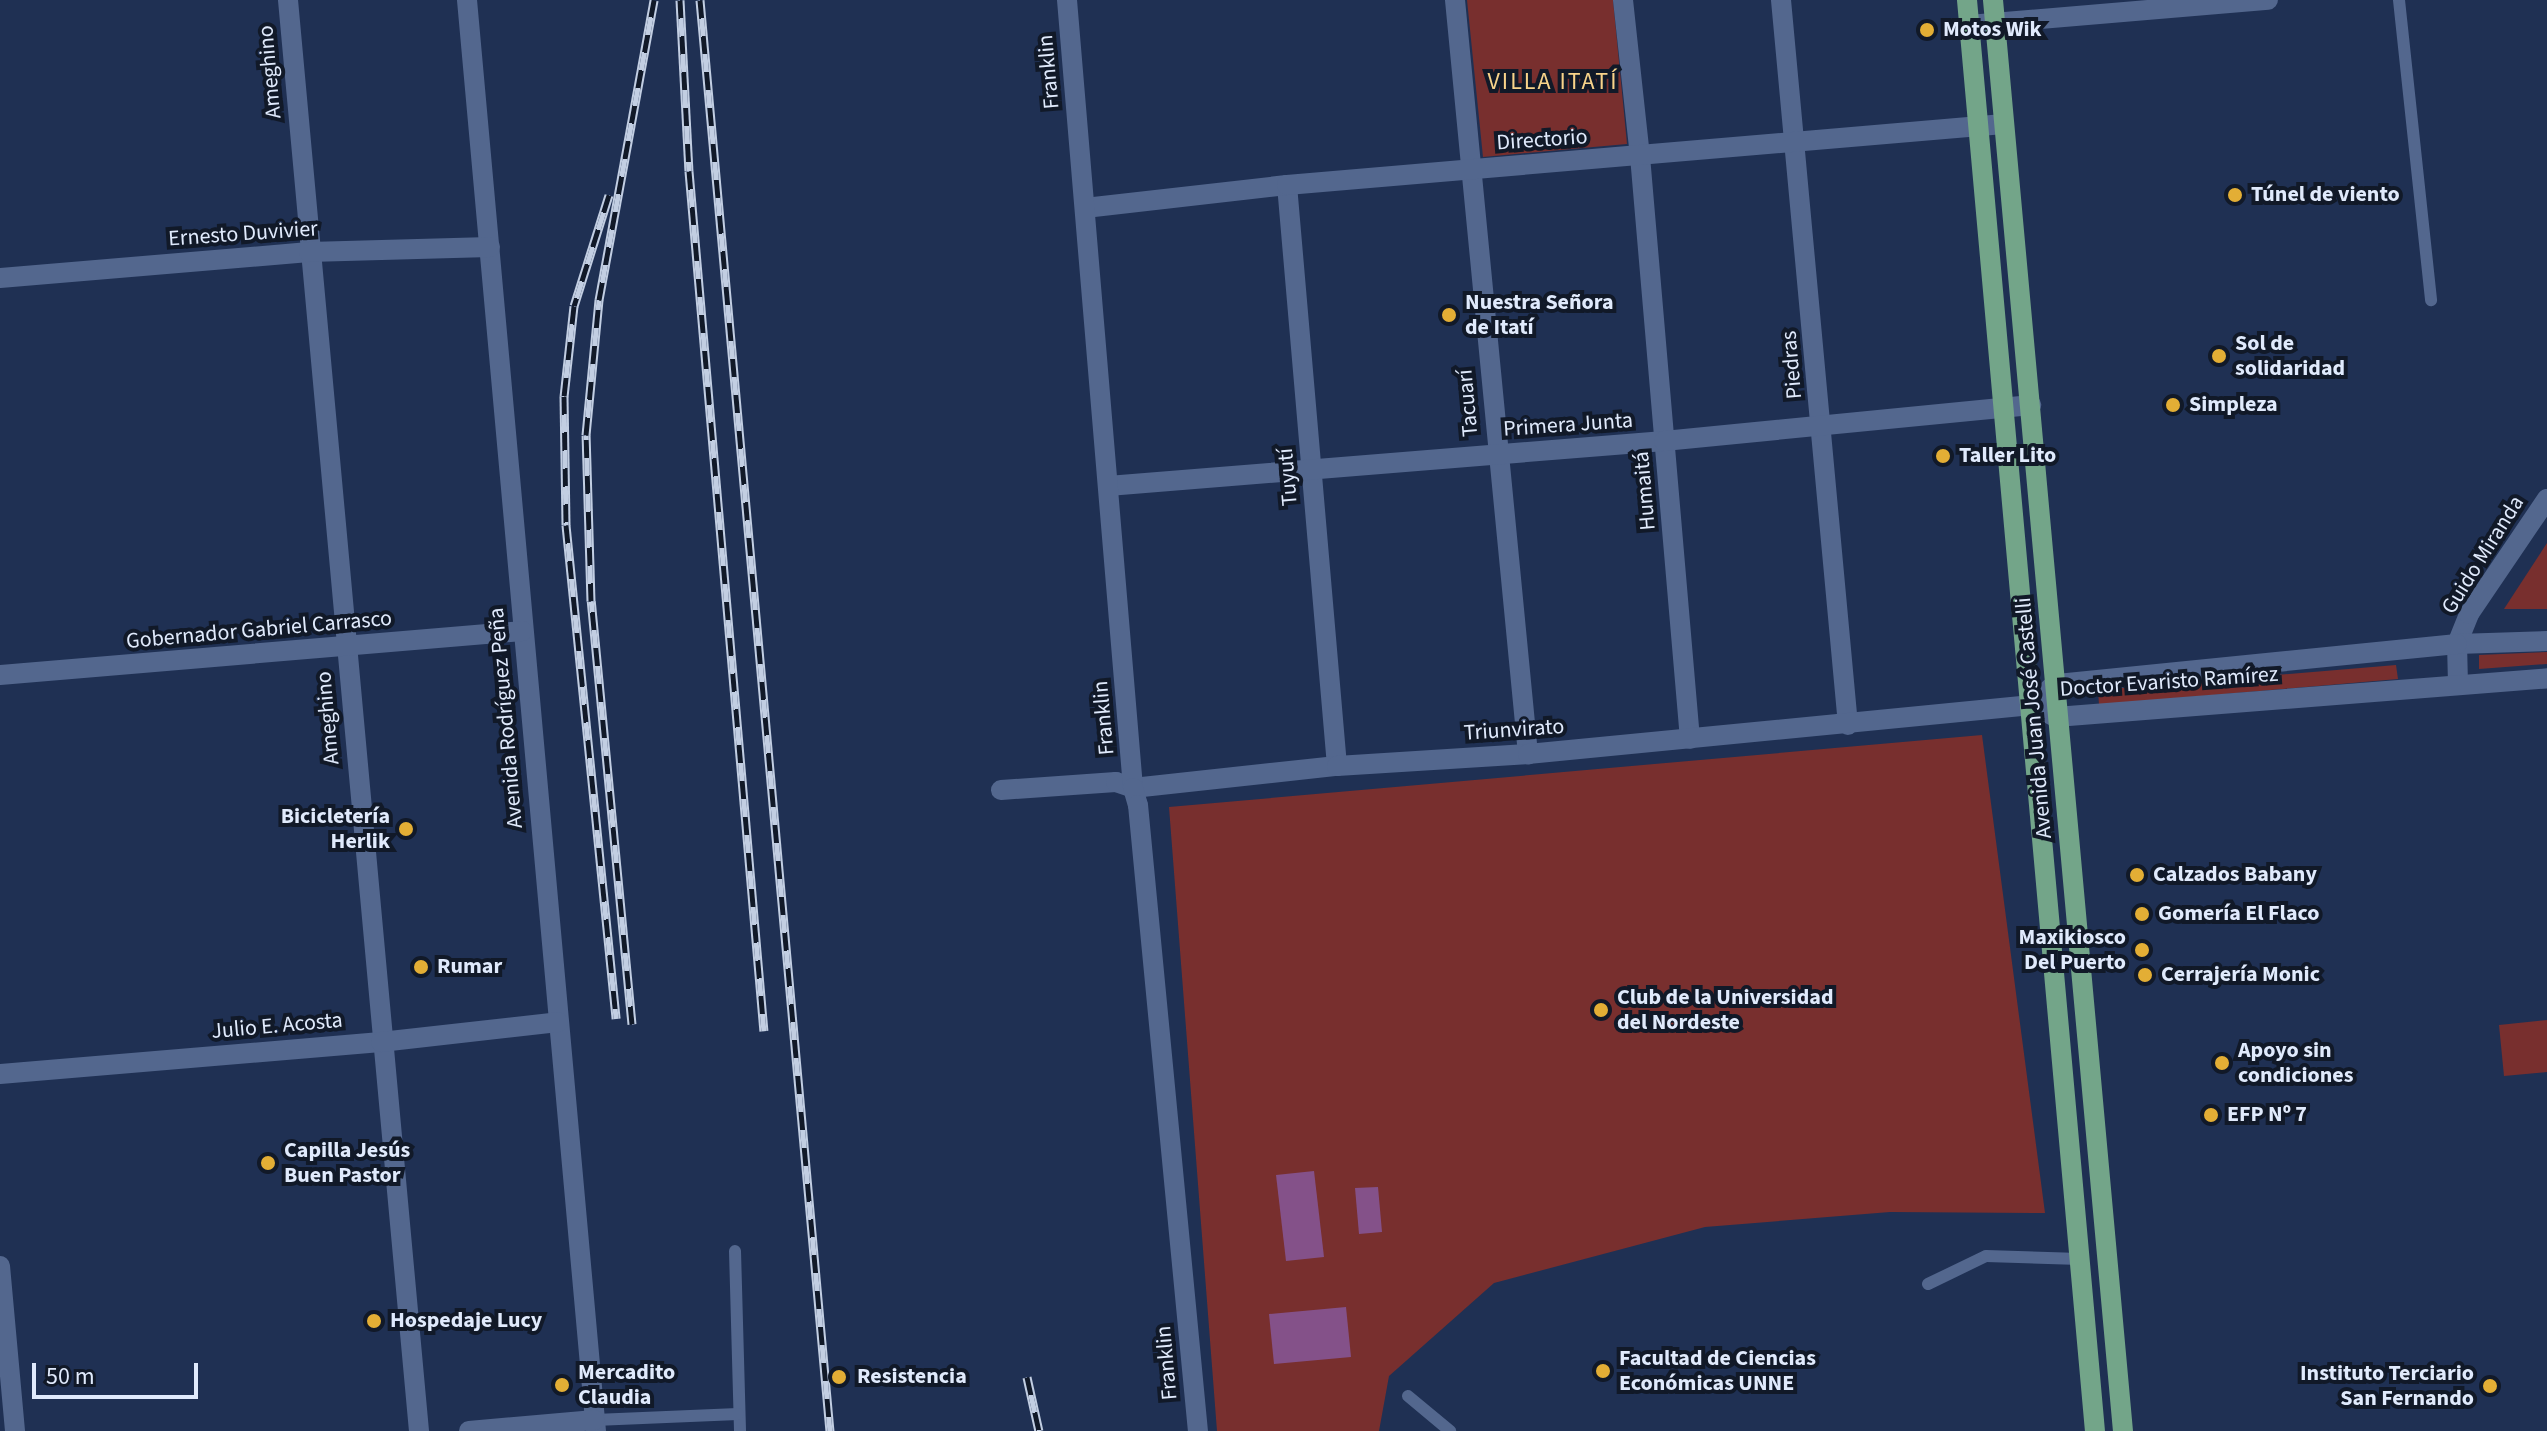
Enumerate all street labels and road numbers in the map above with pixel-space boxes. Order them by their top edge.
street label: Ameghino [253,24,287,120]
street label: Franklin [1033,34,1065,110]
street label: Directorio [1496,124,1588,156]
street label: Ernesto Duvivier [167,216,319,252]
street label: Piedras [1776,330,1808,400]
street label: Tacuarí [1452,368,1484,438]
street label: Primera Junta [1502,407,1634,443]
street label: Tuyutí [1272,447,1304,507]
street label: Humaitá [1628,450,1662,532]
street label: Guido Miranda [2436,491,2530,619]
street label: Avenida Juan José Castelli [2010,596,2058,840]
street label: Gobernador Gabriel Carrasco [125,605,393,655]
street label: Avenida Rodríguez Peña [483,607,529,829]
street label: Doctor Evaristo Ramírez [2059,661,2279,703]
street label: Ameghino [311,670,345,766]
street label: Franklin [1088,680,1120,756]
street label: Triunvirato [1463,713,1565,747]
street label: Julio E. Acosta [210,1007,344,1045]
street label: Franklin [1151,1325,1183,1401]

